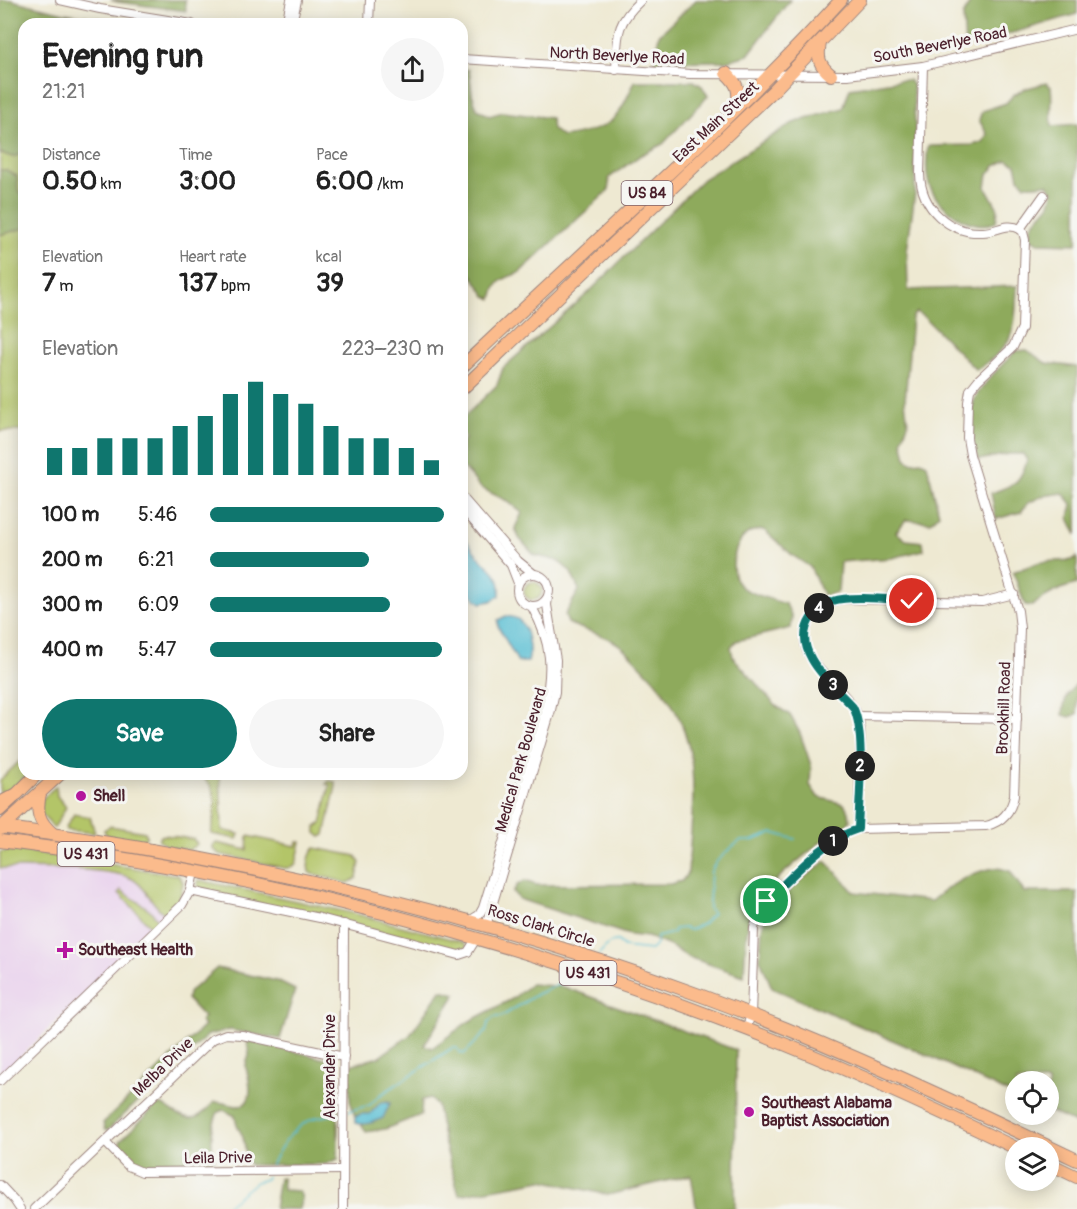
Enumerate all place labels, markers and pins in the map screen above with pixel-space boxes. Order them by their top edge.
pin [886,575,937,626]
pin: 4 [804,593,834,623]
pin: 3 [818,670,848,700]
pin: 2 [845,751,875,781]
place label: Shell [93,786,126,806]
marker: Shell [74,789,88,803]
pin: 1 [818,826,848,856]
pin [740,875,791,926]
place label: Southeast Health [78,940,193,960]
marker: Southeast Health [56,941,74,959]
place label: Southeast Alabama Baptist Association [761,1093,892,1131]
marker: Southeast Alabama Baptist Association [742,1105,756,1119]

